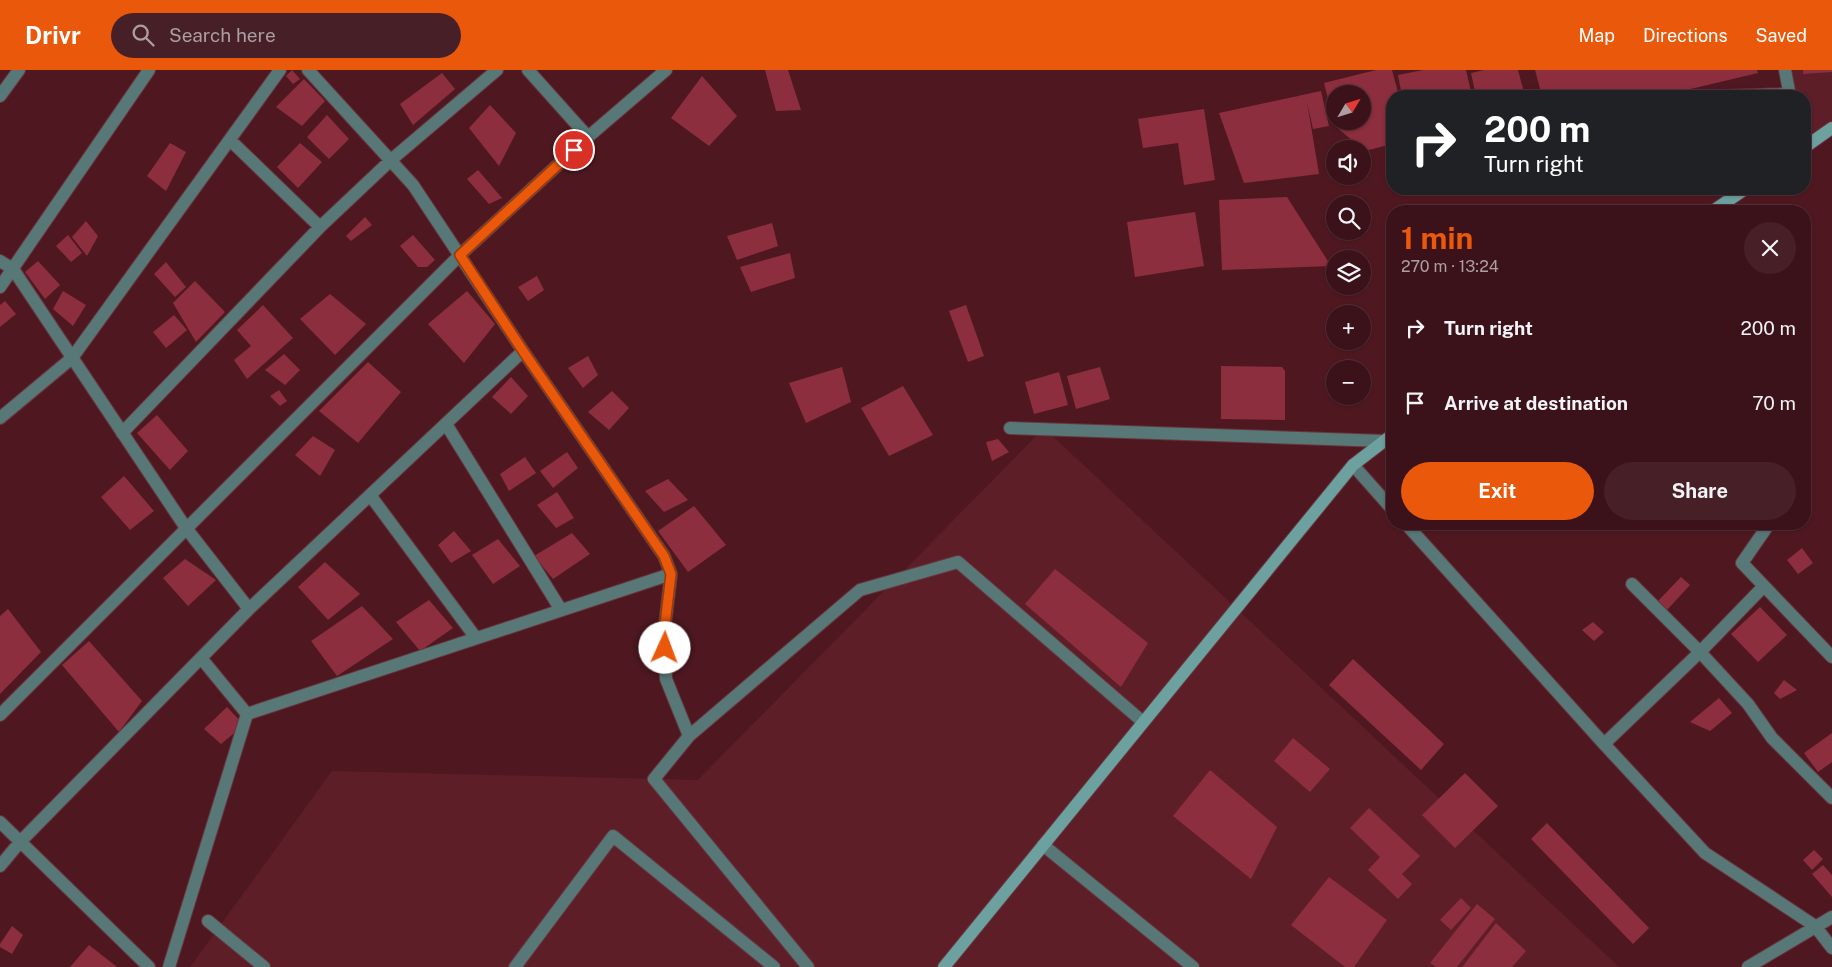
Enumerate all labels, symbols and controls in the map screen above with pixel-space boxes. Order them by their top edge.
search box [111,13,461,58]
text: Drivr [25,21,81,49]
icon: search [129,21,157,49]
text: Search here [169,24,276,46]
text: Map [1578,25,1615,46]
text: Directions [1643,25,1728,46]
text: Saved [1756,25,1807,46]
north arrow [1326,85,1371,130]
map controls [1326,85,1371,405]
text: 200 m [1484,109,1590,150]
icon: right [1401,110,1466,175]
pin [553,129,595,171]
icon: arrive [560,136,588,164]
button: sound [1326,140,1371,185]
text: Turn right [1484,151,1584,177]
button: search [1326,195,1371,240]
text: 1 min [1401,220,1473,256]
button: close [1744,222,1796,274]
button: layers [1326,250,1371,295]
text: 270 m · 13:24 [1401,257,1499,276]
button: + [1326,305,1371,350]
icon: right [1401,314,1429,342]
text: Turn right [1444,317,1533,339]
text: 200 m [1740,317,1796,339]
button: − [1326,360,1371,405]
icon: arrive [1401,389,1429,417]
text: Arrive at destination [1444,392,1628,414]
text: 70 m [1752,392,1796,414]
button: Exit [1401,462,1594,520]
button: Share [1604,462,1796,520]
position arrow [638,621,690,673]

